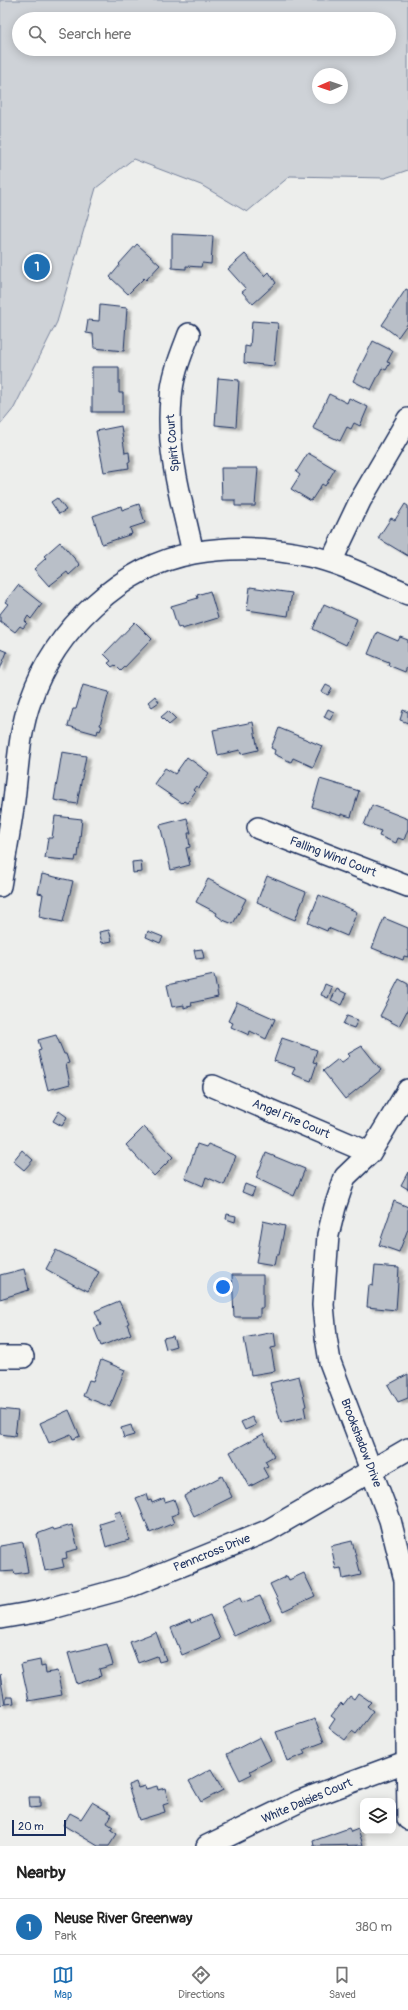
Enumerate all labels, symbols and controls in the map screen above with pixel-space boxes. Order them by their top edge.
search box [12,12,396,56]
icon: search [26,23,48,45]
text: Search here [58,25,131,44]
north arrow [312,68,348,104]
pin: 1 [24,252,50,282]
street label: Spirit Court [163,413,183,472]
street label: Falling Wind Court [287,834,379,881]
street label: Angel Fire Court [250,1096,332,1142]
your location [213,1277,233,1297]
street label: Brookshadow Drive [337,1397,385,1489]
street label: Penncross Drive [171,1531,253,1575]
street label: White Daisies Court [259,1775,355,1827]
map controls [360,1798,396,1834]
button: layers [360,1798,396,1834]
scale bar [12,1818,66,1837]
text: 20 m [18,1820,44,1833]
text: Nearby [16,1862,65,1883]
text: Neuse River Greenway [54,1909,192,1928]
text: 1 [26,1919,32,1935]
text: 380 m [355,1919,392,1935]
text: Park [54,1928,77,1944]
tab: Map [52,1964,74,2001]
tab: Directions [178,1964,225,2001]
tab: Saved [329,1964,356,2001]

